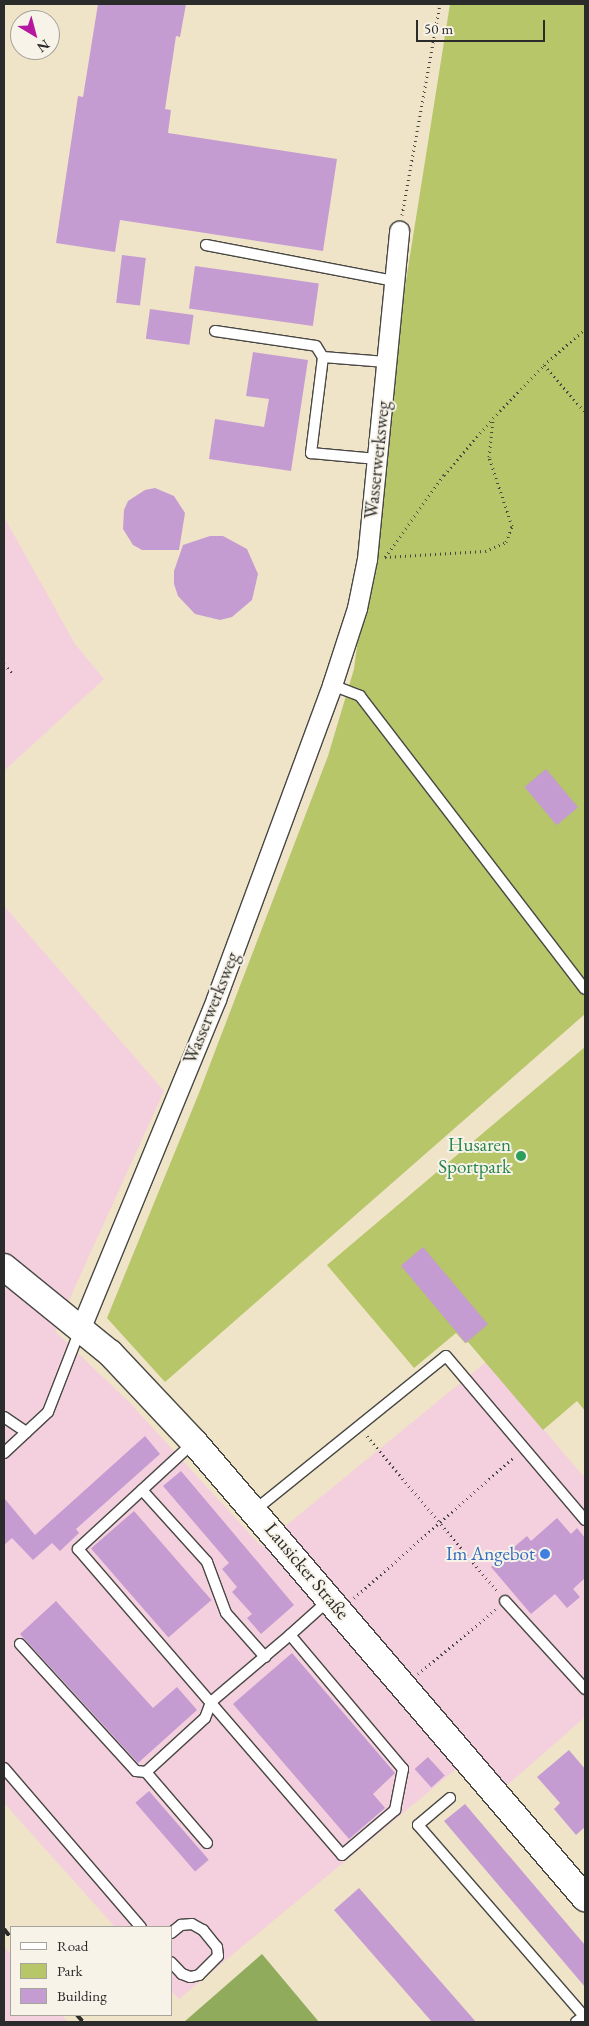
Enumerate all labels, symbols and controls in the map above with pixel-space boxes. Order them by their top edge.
north arrow [10,10,60,60]
scale bar [419,10,548,42]
text: 50 m [424,19,453,38]
text: N [33,36,53,57]
street label: Wasserwerksweg [359,400,395,520]
street label: Wasserwerksweg [178,949,244,1067]
place label: Husaren Sportpark [438,1134,511,1178]
marker: Husaren Sportpark [515,1150,527,1162]
street label: Lausicker Straße [260,1518,354,1624]
place label: Im Angebot [446,1543,535,1565]
marker: Im Angebot [539,1548,551,1560]
legend [10,1926,172,2016]
text: Road [57,1936,88,1955]
text: Park [57,1961,83,1980]
text: Building [57,1986,107,2005]

